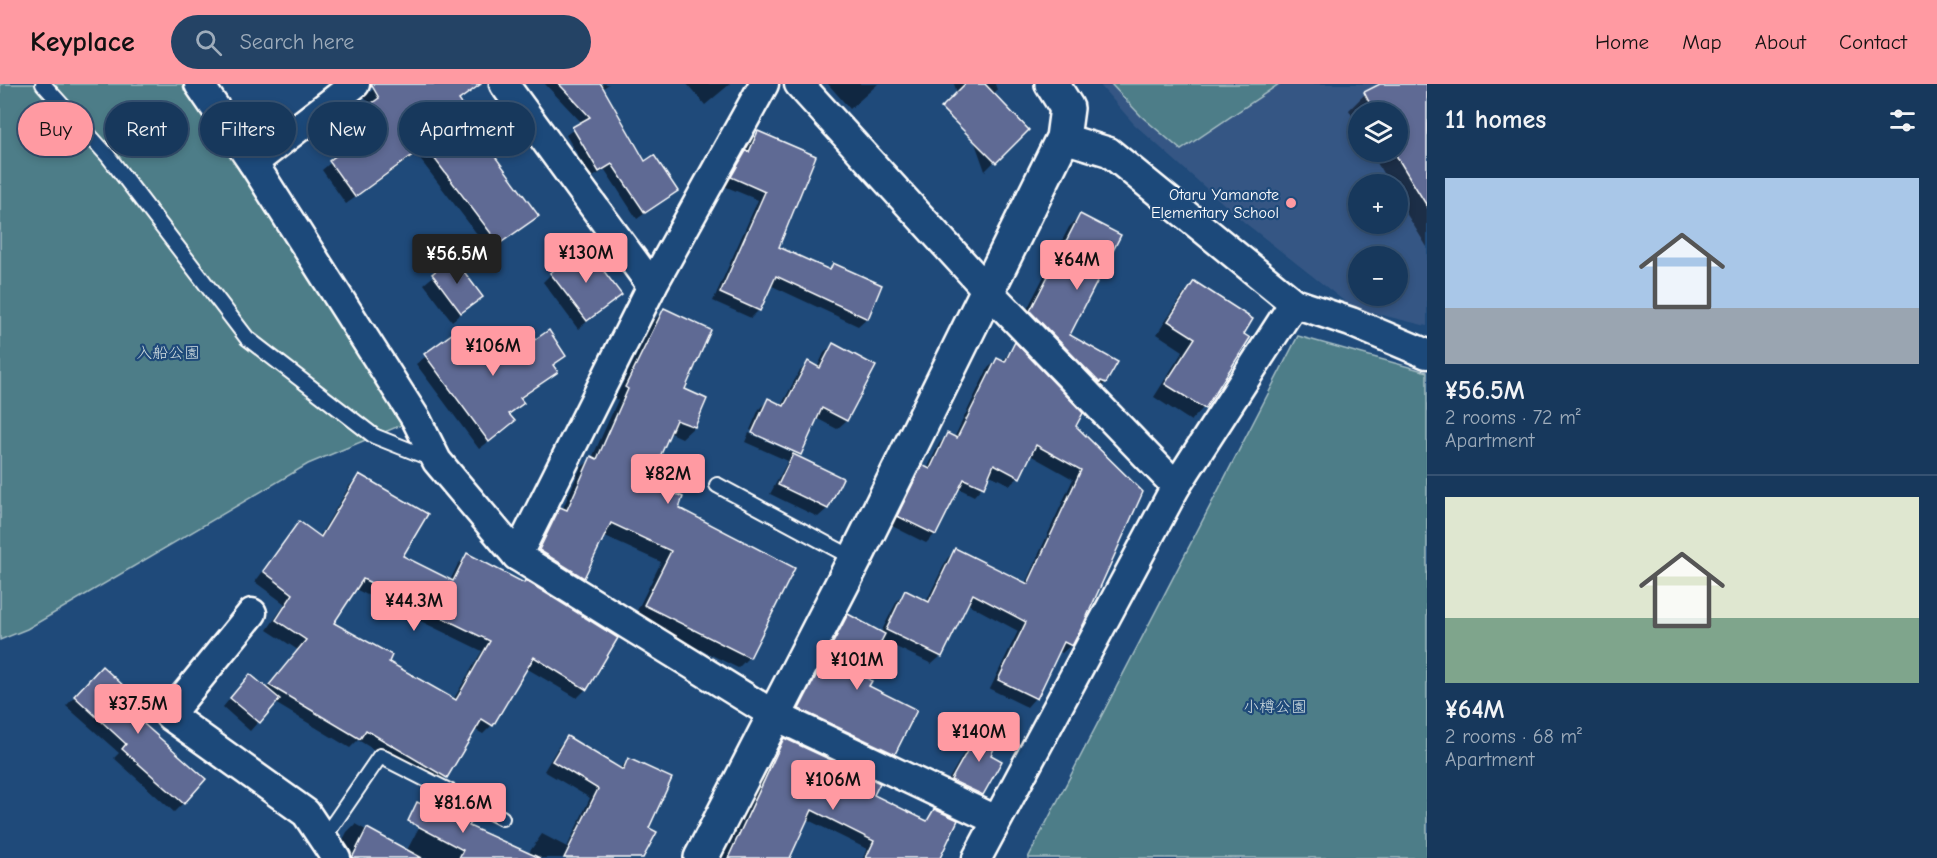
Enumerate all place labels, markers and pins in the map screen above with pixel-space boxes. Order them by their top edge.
place label: Otaru Yamanote Elementary School [1151,186,1279,222]
marker: Otaru Yamanote Elementary School [1284,196,1298,210]
pin: ¥130M [544,233,628,284]
pin: ¥56.5M [408,234,506,285]
pin: ¥64M [1041,240,1113,291]
pin: ¥106M [451,326,535,377]
pin: ¥82M [632,454,704,505]
pin: ¥44.3M [365,581,463,632]
pin: ¥101M [815,640,899,691]
pin: ¥37.5M [89,684,187,735]
pin: ¥140M [937,712,1021,763]
pin: ¥106M [791,760,875,811]
pin: ¥81.6M [414,783,512,834]

